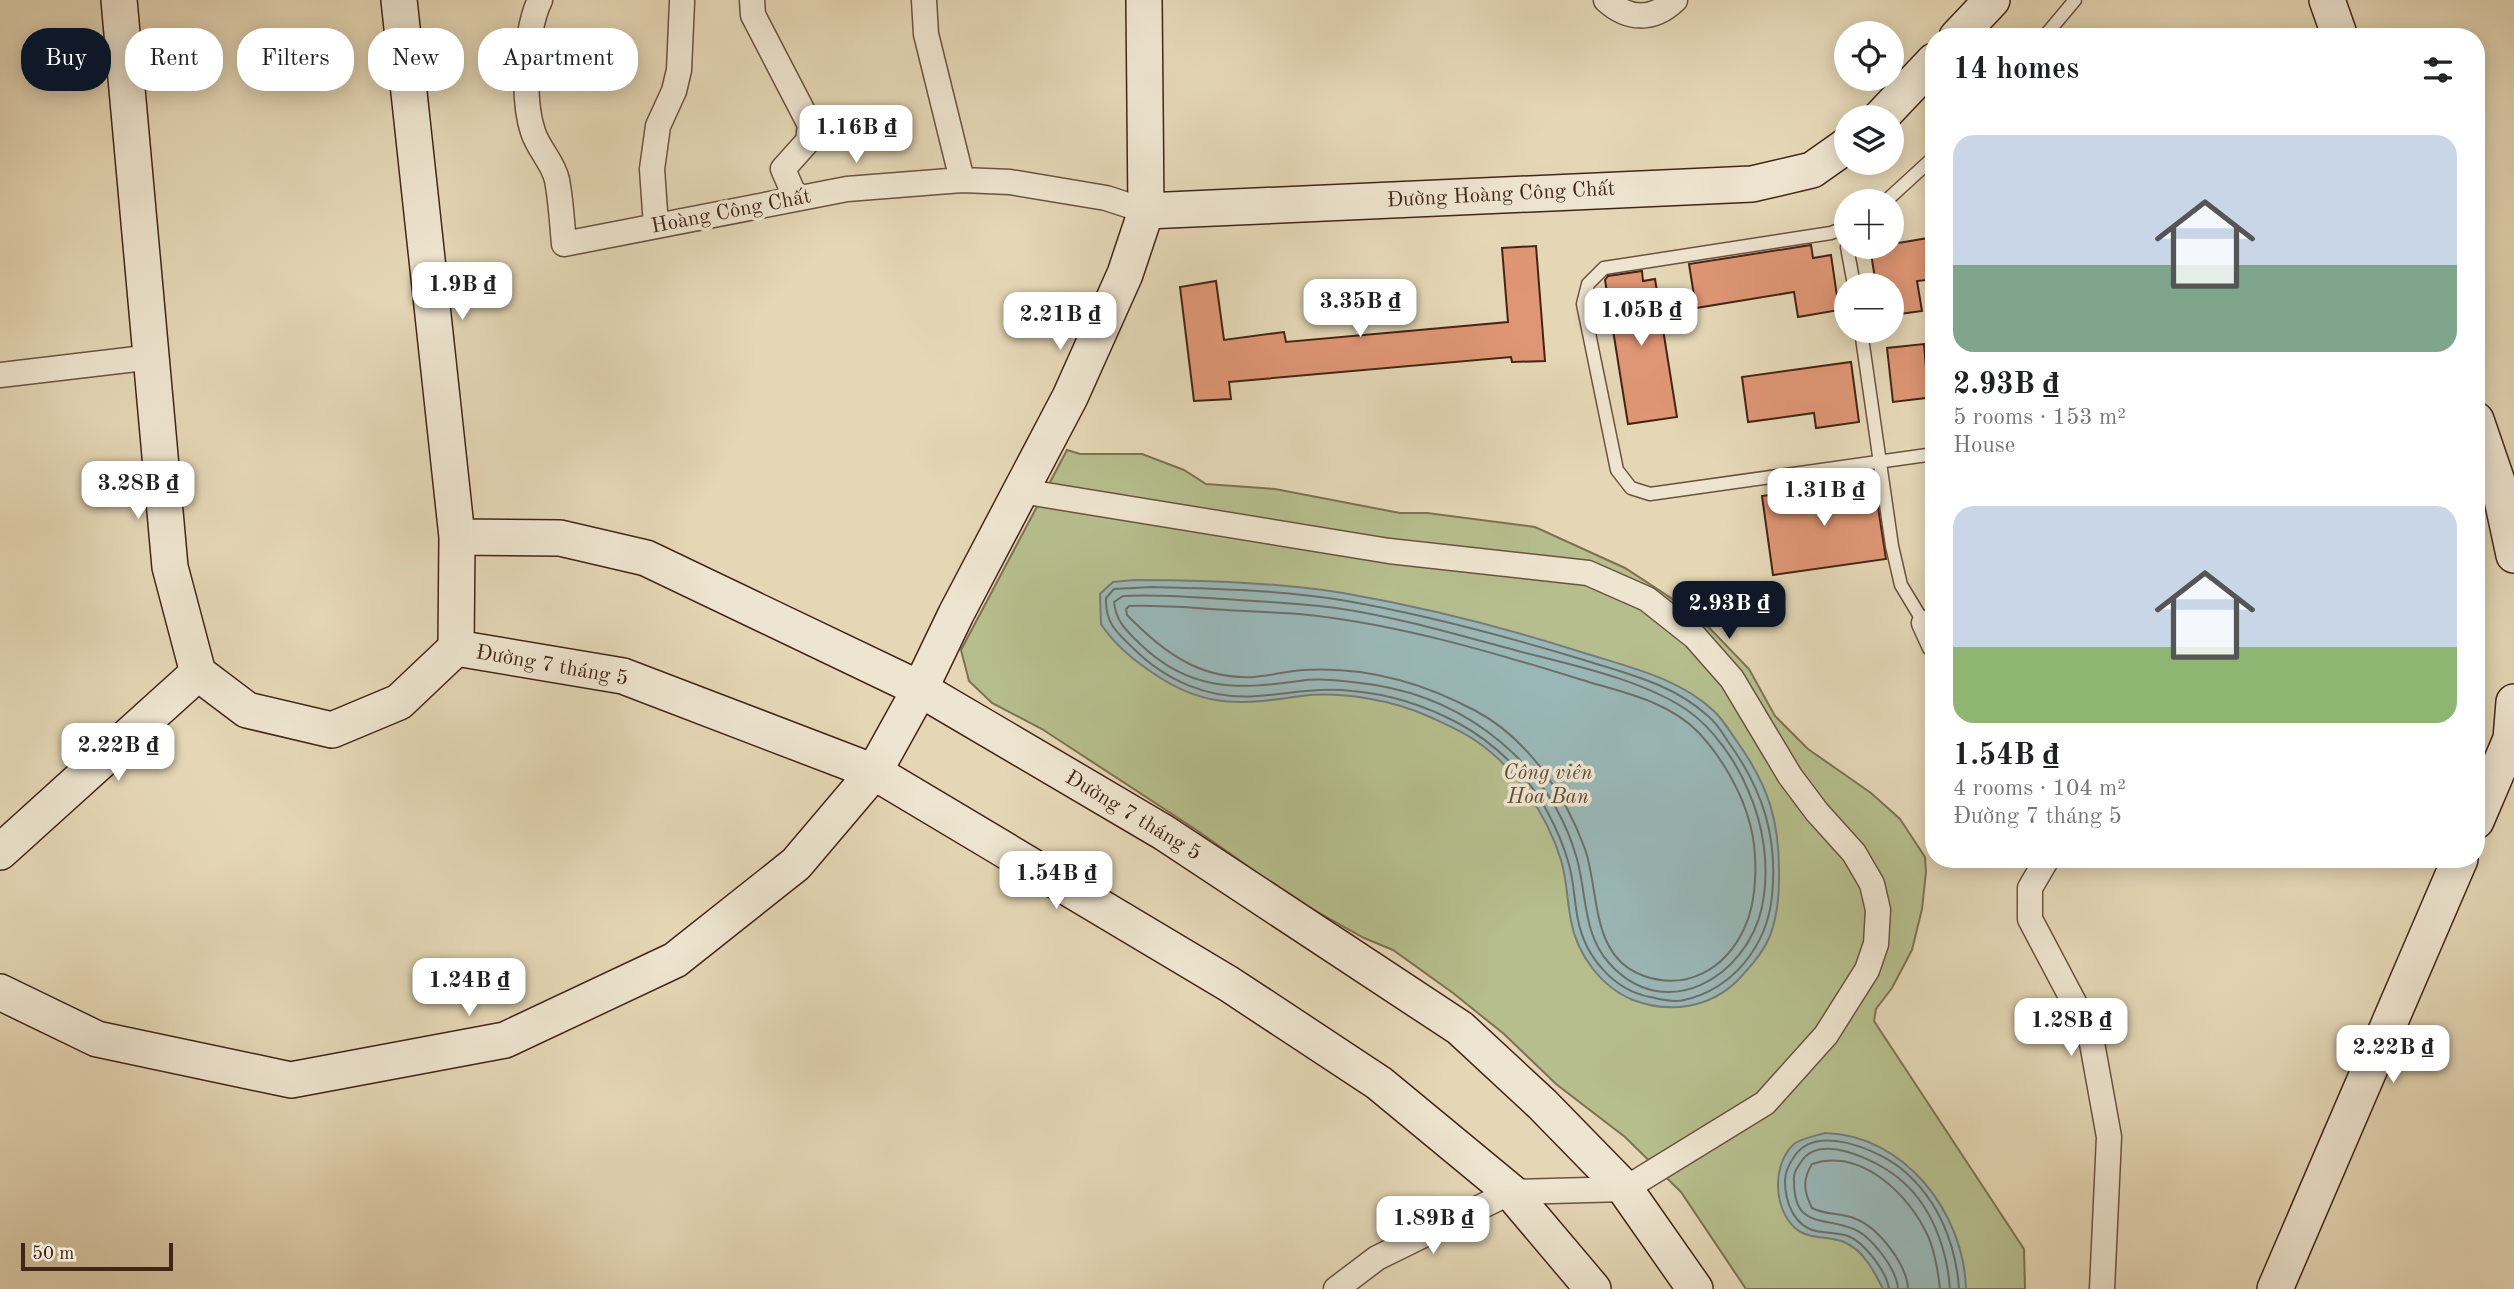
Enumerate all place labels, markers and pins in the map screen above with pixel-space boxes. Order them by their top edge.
pin: 1.16B ₫ [791,106,921,165]
pin: 1.9B ₫ [405,262,519,322]
pin: 3.35B ₫ [1295,280,1425,339]
pin: 1.05B ₫ [1576,288,1706,348]
pin: 2.21B ₫ [995,292,1125,352]
pin: 3.28B ₫ [73,462,203,521]
pin: 1.31B ₫ [1759,468,1889,528]
pin: 2.93B ₫ [1664,582,1794,641]
pin: 2.22B ₫ [53,724,183,783]
pin: 1.54B ₫ [991,852,1121,911]
pin: 1.24B ₫ [404,958,534,1018]
pin: 1.28B ₫ [2006,998,2136,1058]
pin: 2.22B ₫ [2328,1026,2458,1085]
pin: 1.89B ₫ [1368,1196,1498,1256]

